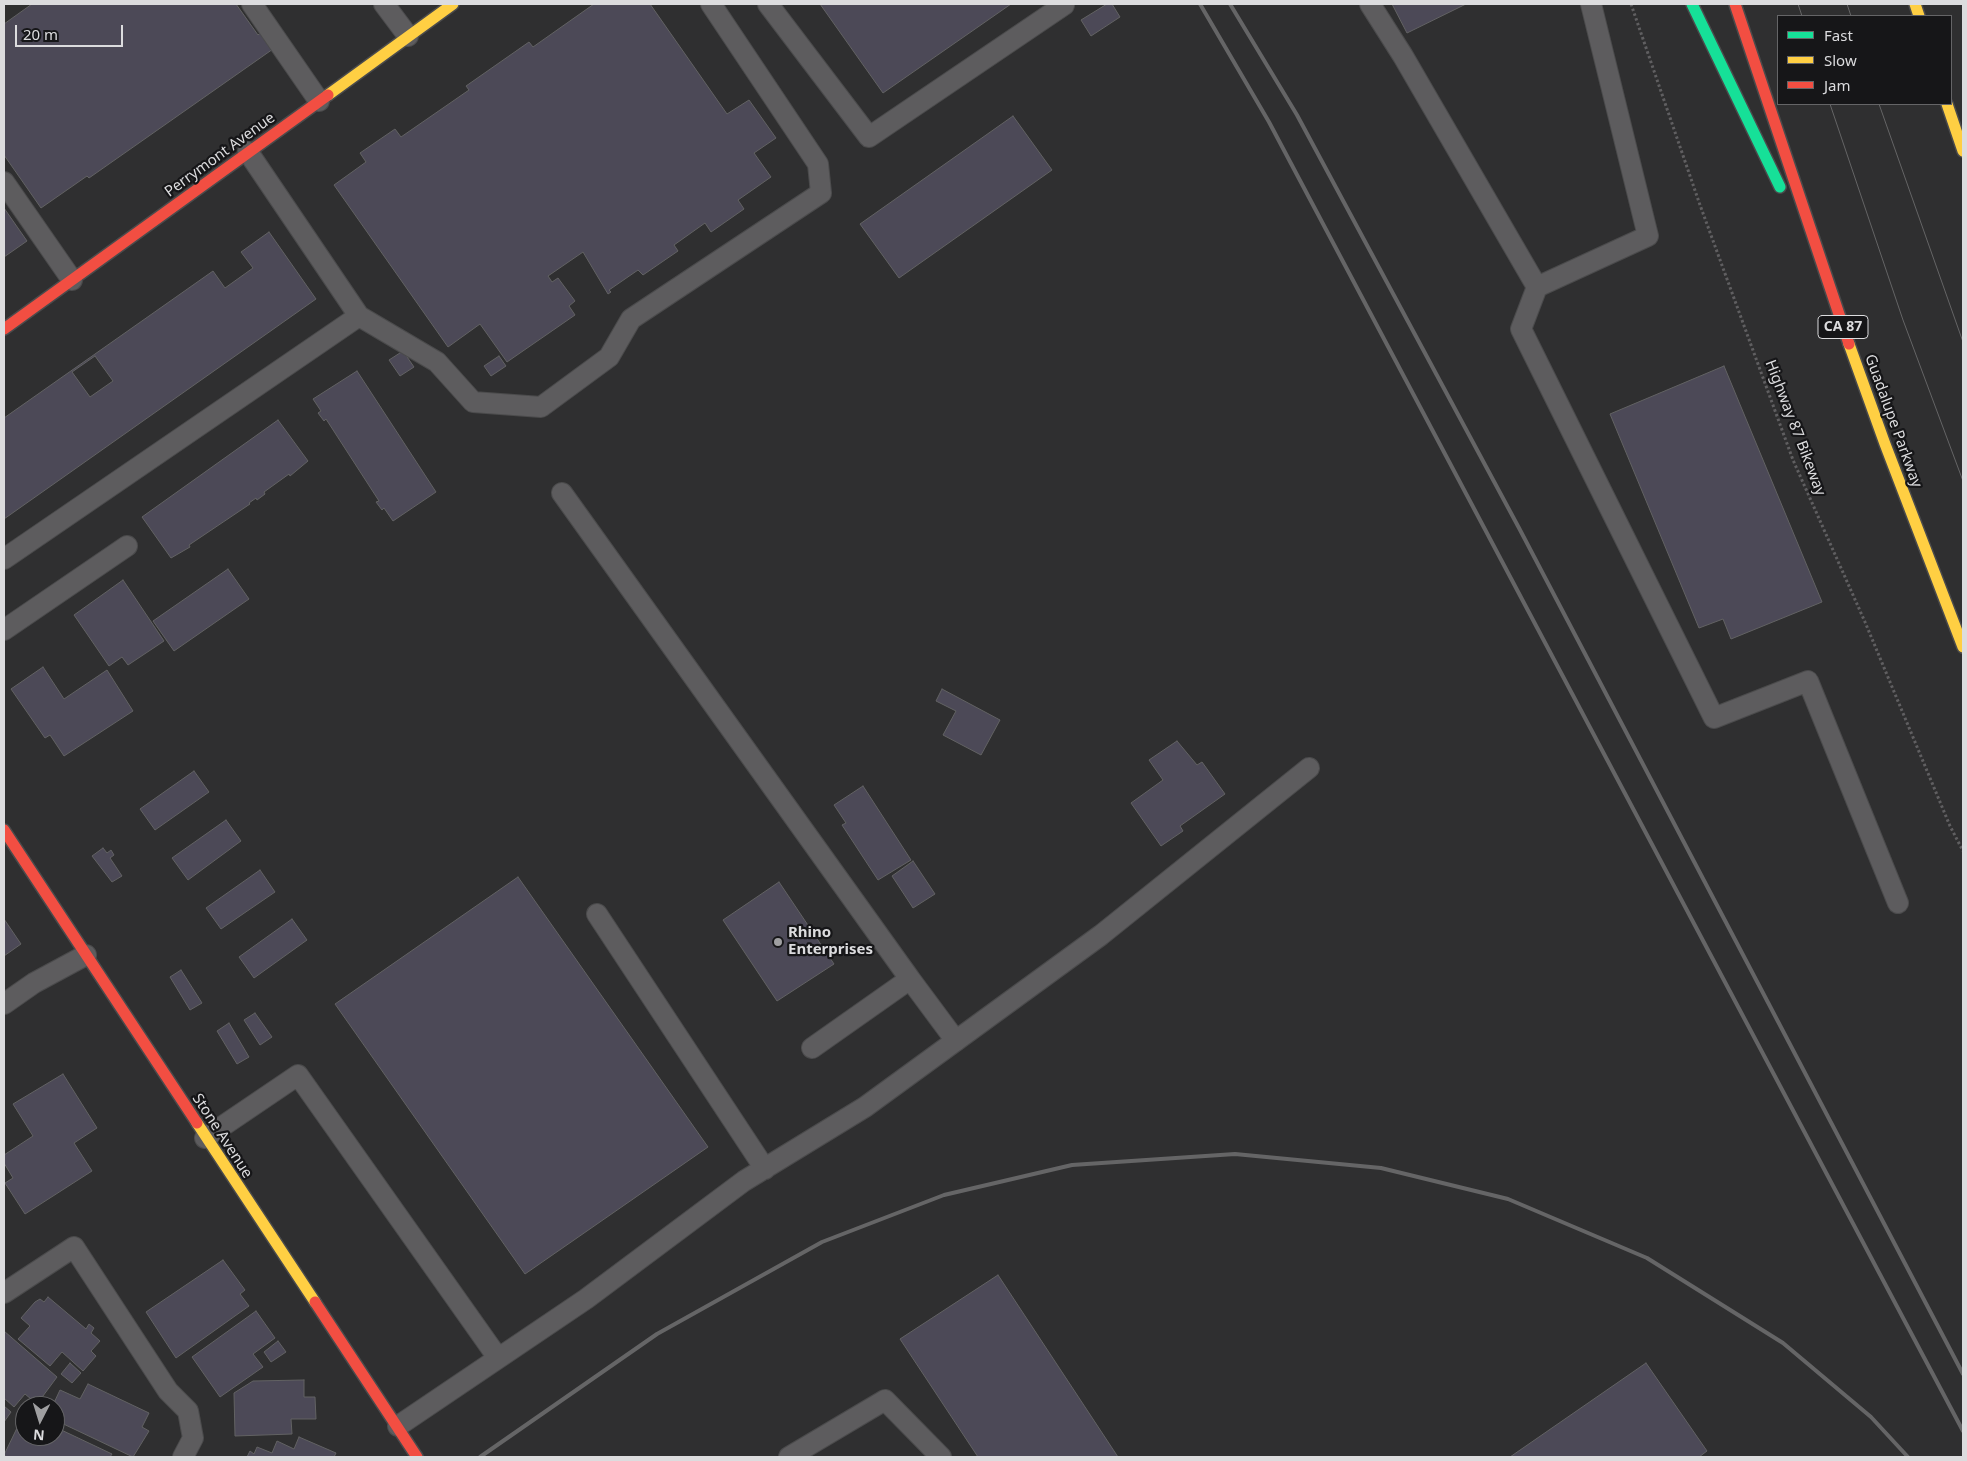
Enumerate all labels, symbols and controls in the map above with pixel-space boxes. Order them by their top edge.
scale bar [18,15,125,47]
legend [1777,15,1952,105]
text: 20 m [23,24,58,44]
text: Fast [1824,25,1853,45]
text: Slow [1824,50,1857,70]
text: Jam [1824,75,1851,95]
street label: Perrymont Avenue [161,109,279,201]
road number: CA 87 [1818,316,1868,338]
street label: Guadalupe Parkway [1861,352,1925,490]
street label: Highway 87 Bikeway [1761,358,1829,498]
place label: Rhino Enterprises [788,924,873,959]
marker: Rhino Enterprises [772,936,784,948]
street label: Stone Avenue [188,1090,256,1182]
north arrow [15,1396,65,1446]
text: N [32,1425,45,1445]

